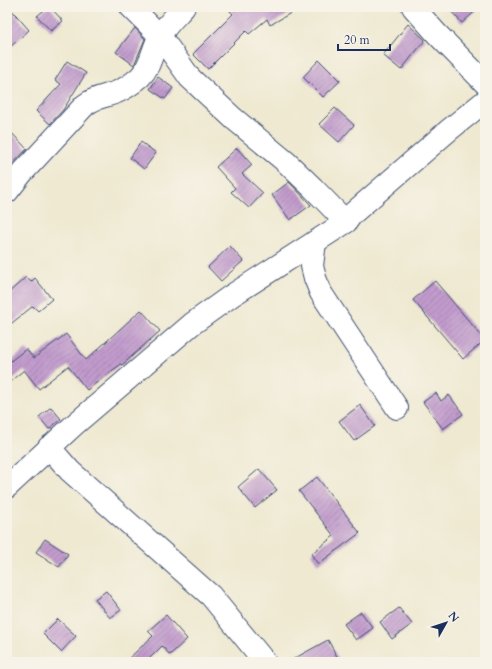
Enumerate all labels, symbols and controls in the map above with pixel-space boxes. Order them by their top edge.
scale bar [338,26,390,52]
text: 20 m [344,32,371,48]
north arrow [426,603,466,643]
text: N [445,609,463,626]

